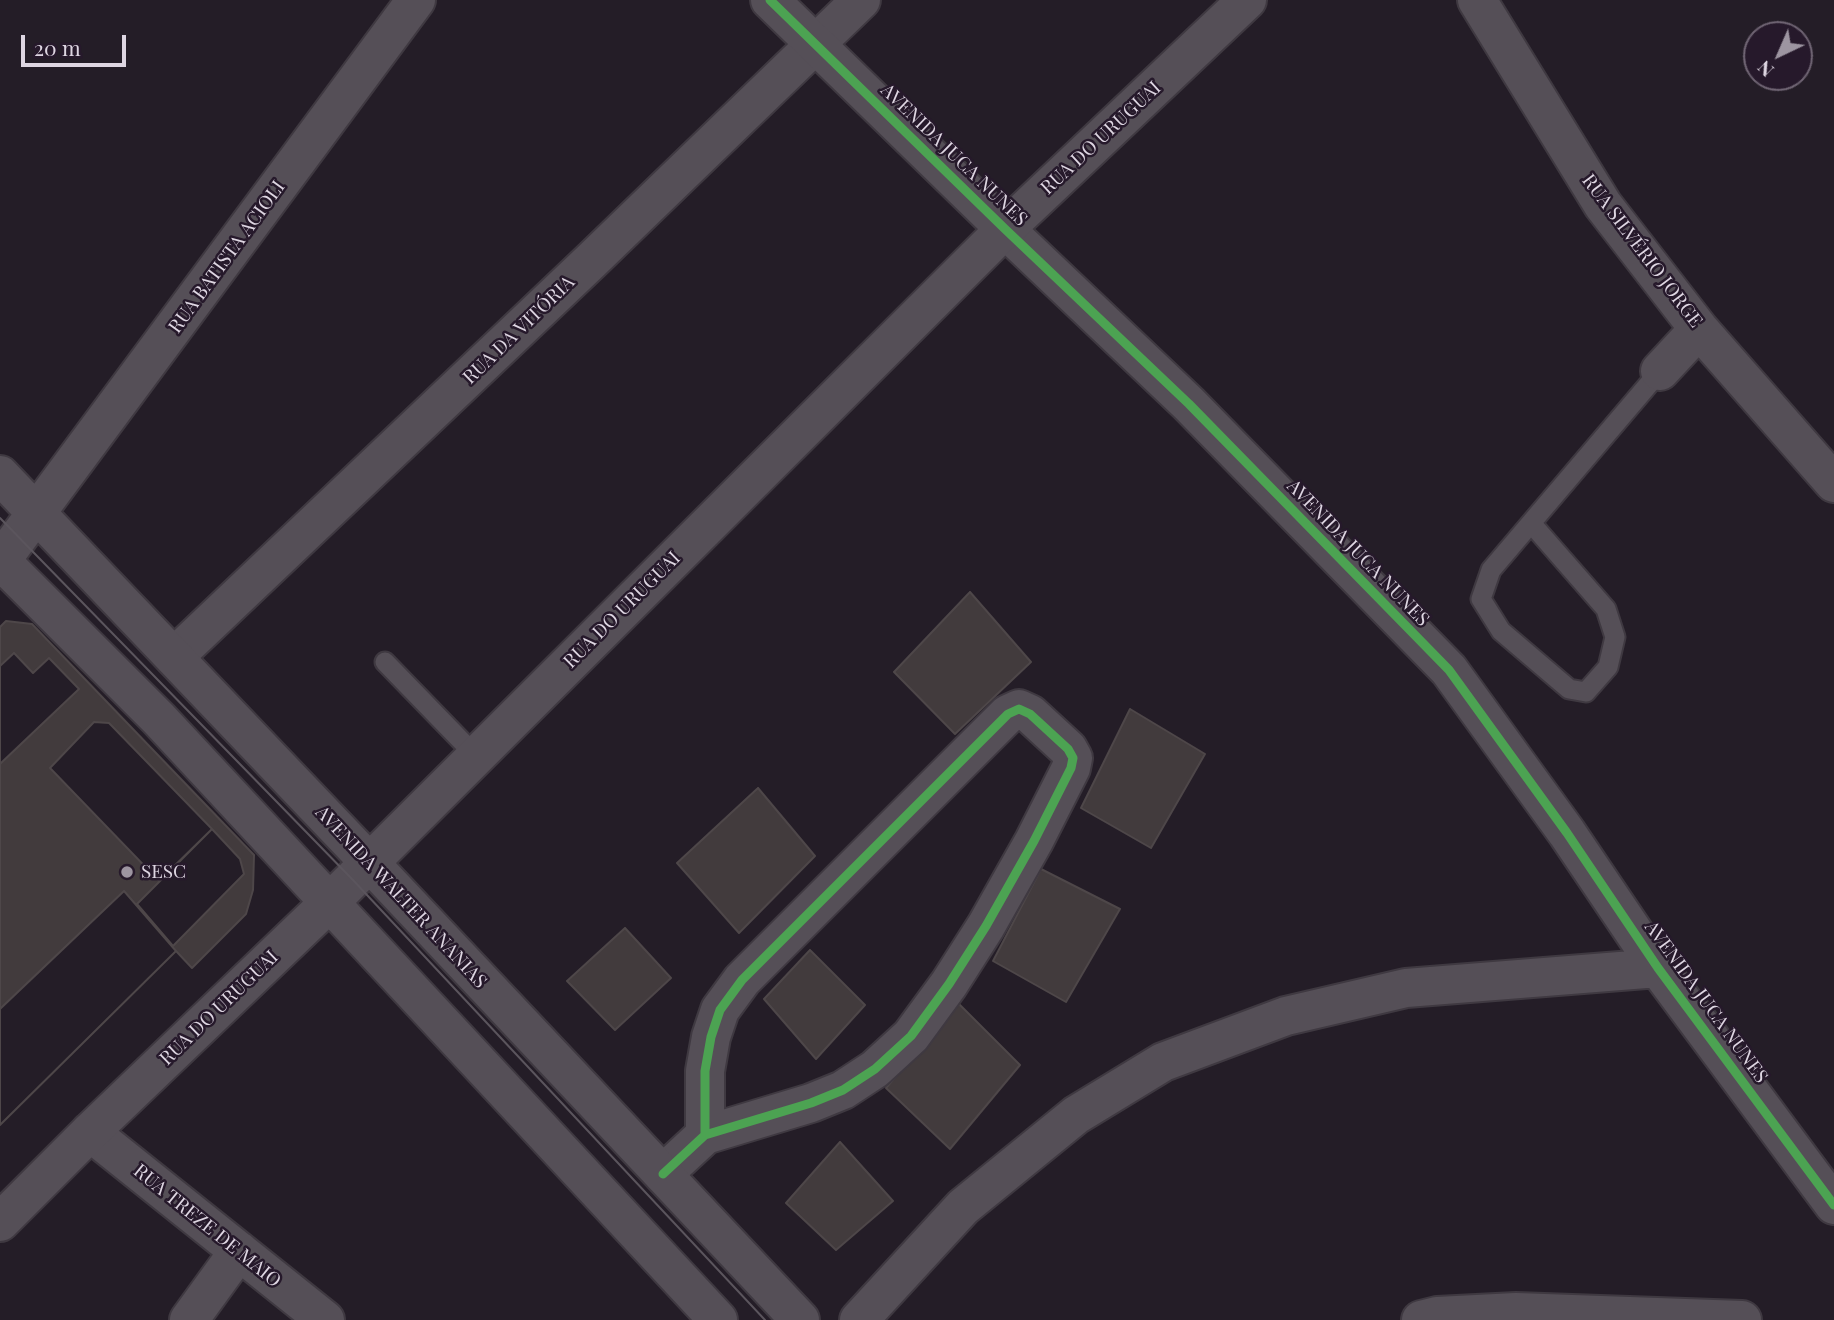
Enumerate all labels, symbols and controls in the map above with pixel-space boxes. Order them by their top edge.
scale bar [24,21,130,65]
north arrow [1743,21,1813,91]
text: 20 m [34,33,81,61]
text: N [1751,56,1779,84]
street label: RUA DO URUGUAI [1036,77,1166,199]
street label: AVENIDA JUCA NUNES [876,79,1032,231]
street label: RUA SILVÉRIO JORGE [1577,170,1707,332]
street label: RUA BATISTA ACIOLI [164,176,290,338]
street label: RUA DA VITÓRIA [458,271,580,389]
street label: AVENIDA JUCA NUNES [1282,475,1434,631]
street label: RUA DO URUGUAI [559,547,685,673]
street label: AVENIDA WALTER ANANIAS [310,801,492,993]
place label: SESC [141,861,186,883]
marker: SESC [119,864,135,880]
street label: AVENIDA JUCA NUNES [1640,916,1772,1088]
street label: RUA DO URUGUAI [155,946,283,1070]
street label: RUA TREZE DE MAIO [129,1160,285,1292]

